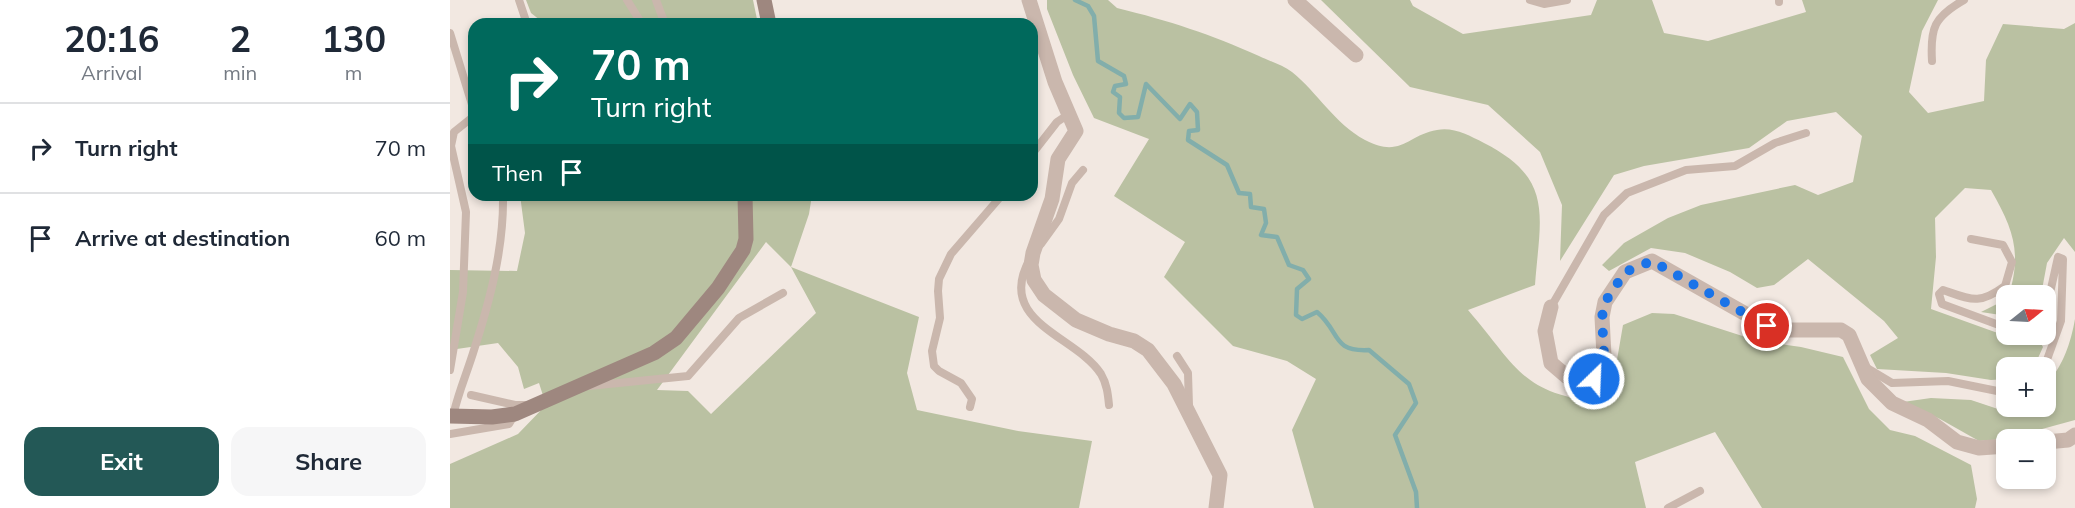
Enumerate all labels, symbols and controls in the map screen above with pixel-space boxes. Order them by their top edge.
text: 20:16 [64,16,159,61]
text: 2 [229,16,251,61]
text: 130 [321,16,386,61]
text: 70 m [591,38,691,91]
icon: right [492,42,570,120]
text: Arrival [81,60,142,85]
text: min [223,60,257,85]
text: m [345,60,362,85]
text: Turn right [591,90,711,124]
icon: right [24,132,57,165]
text: Turn right [75,134,178,162]
text: 70 m [375,134,426,162]
icon: arrive [555,156,588,189]
text: Then [492,159,543,187]
icon: arrive [24,222,57,255]
text: Arrive at destination [75,224,290,252]
text: 60 m [375,224,426,252]
north arrow [1996,285,2056,345]
map controls [1996,285,2056,489]
pin [1741,300,1792,351]
icon: arrive [1750,309,1783,342]
position arrow [1562,347,1626,411]
button: + [1996,357,2056,417]
button: Exit [24,427,219,496]
button: Share [231,427,426,496]
button: − [1996,429,2056,489]

